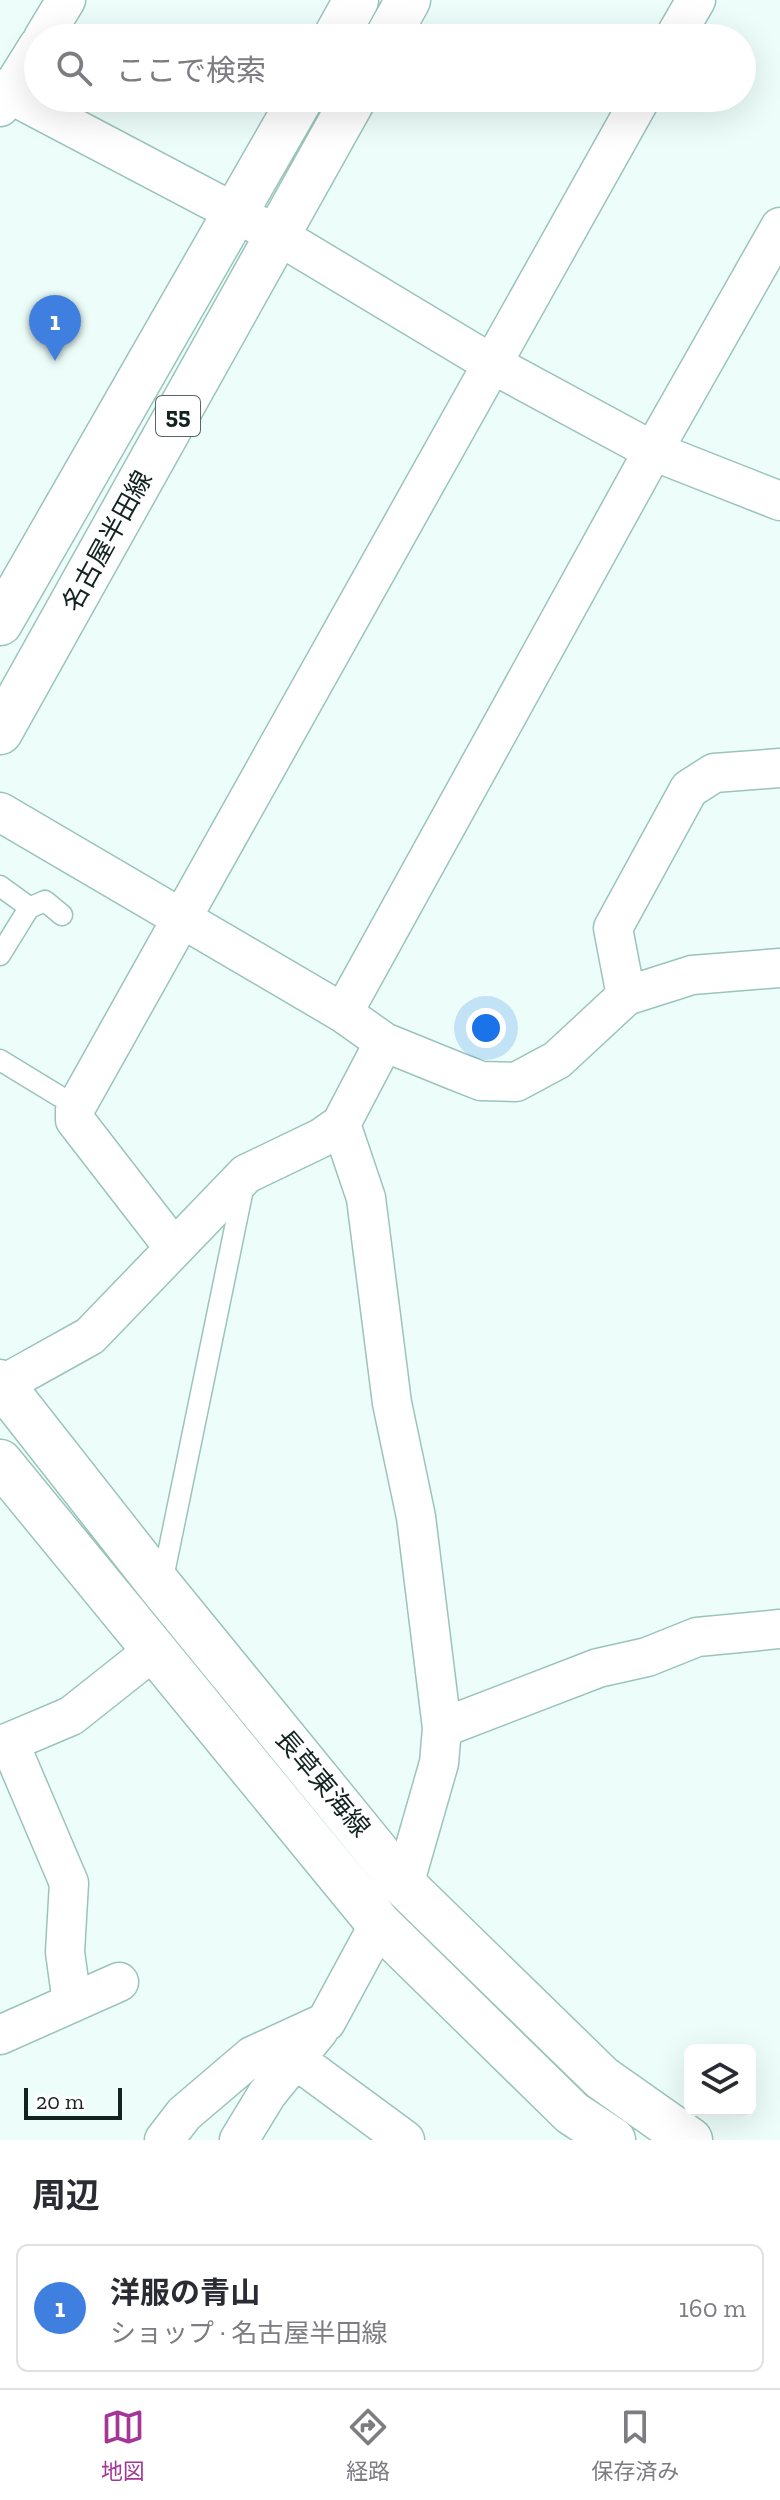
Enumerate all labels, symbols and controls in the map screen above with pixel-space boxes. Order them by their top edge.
search box [24,24,756,112]
icon: search [52,46,96,90]
text: ここで検索 [116,53,266,89]
pin: 1 [29,295,81,361]
road number: 55 [156,396,200,436]
street label: 名古屋半田線 [55,465,159,617]
your location [466,1008,506,1048]
street label: 長草東海線 [269,1723,377,1843]
map controls [684,2044,756,2116]
button: layers [684,2044,756,2116]
scale bar [24,2084,122,2120]
text: 20 m [36,2088,84,2115]
text: 周辺 [32,2175,100,2216]
text: 洋服の青山 [110,2275,260,2311]
text: 1 [55,2292,65,2324]
text: 160 m [679,2292,746,2324]
text: ショップ · 名古屋半田線 [110,2317,388,2349]
tab: 地図 [101,2405,145,2485]
tab: 経路 [346,2405,390,2485]
tab: 保存済み [591,2405,679,2485]

